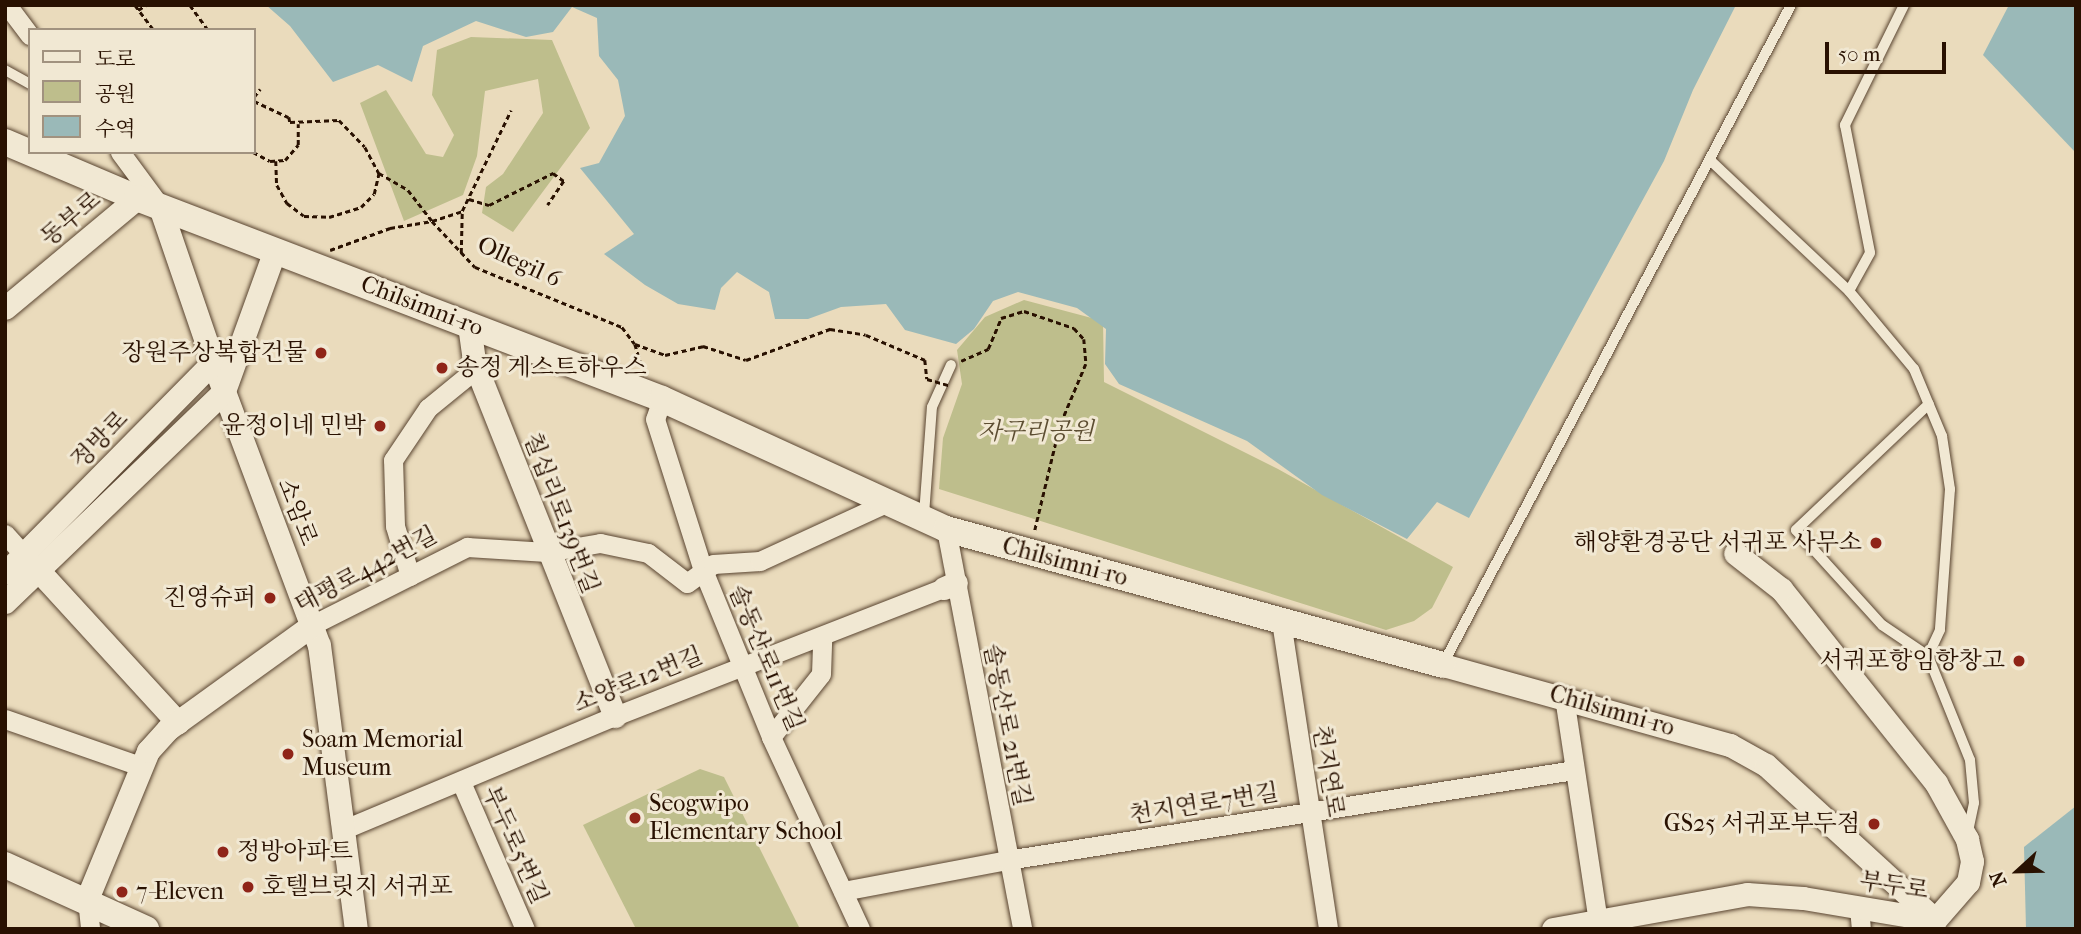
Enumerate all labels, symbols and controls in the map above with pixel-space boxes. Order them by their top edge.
legend [28,28,256,154]
scale bar [1829,28,1950,72]
text: 50 m [1838,42,1881,66]
text: 도로 [95,47,136,71]
text: 공원 [95,82,136,106]
text: 수역 [95,117,136,141]
street label: 동부로 [35,186,107,252]
street label: Ollegil 6 [473,230,565,294]
street label: Chilsimni-ro [357,269,487,343]
place label: 장원주상복합건물 [122,339,307,367]
marker: 장원주상복합건물 [313,345,329,361]
place label: 송정 게스트하우스 [456,354,647,382]
marker: 송정 게스트하우스 [434,360,450,376]
street label: 정방로 [65,405,135,475]
place label: 윤정이네 민박 [222,412,366,440]
marker: 윤정이네 민박 [372,418,388,434]
park label: 자구리공원 [978,418,1094,446]
street label: 칠십리로139번길 [517,428,605,598]
street label: 소암로 [271,474,323,550]
street label: 태평로442번길 [290,520,442,620]
place label: 해양환경공단 서귀포 사무소 [1574,529,1862,557]
street label: Chilsimni-ro [999,531,1131,593]
marker: 해양환경공단 서귀포 사무소 [1868,535,1884,551]
street label: 솔동산로11번길 [722,580,810,736]
place label: 진영슈퍼 [163,584,256,612]
marker: 진영슈퍼 [262,590,278,606]
street label: 소양로12번길 [569,641,707,719]
street label: 솔동산로 21번길 [977,641,1037,809]
place label: 서귀포항임항창고 [1820,647,2005,675]
marker: 서귀포항임항창고 [2011,653,2027,669]
street label: Chilsimni-ro [1546,679,1678,743]
street label: 천지연로 [1307,723,1349,819]
place label: Soam Memorial Museum [302,726,463,782]
marker: Soam Memorial Museum [280,746,296,762]
street label: 천지연로7번길 [1127,778,1281,830]
street label: 부두로5번길 [476,781,554,909]
place label: Seogwipo Elementary School [649,790,842,846]
marker: Seogwipo Elementary School [627,810,643,826]
place label: GS25 서귀포부두점 [1664,810,1860,838]
marker: GS25 서귀포부두점 [1866,816,1882,832]
north arrow [1983,836,2053,906]
place label: 정방아파트 [237,838,353,866]
marker: 정방아파트 [215,844,231,860]
street label: 부두로 [1857,866,1931,906]
text: N [1986,868,2011,890]
place label: 호텔브릿지 서귀포 [262,873,453,901]
place label: 7-Eleven [136,878,224,906]
marker: 호텔브릿지 서귀포 [240,879,256,895]
marker: 7-Eleven [114,884,130,900]

